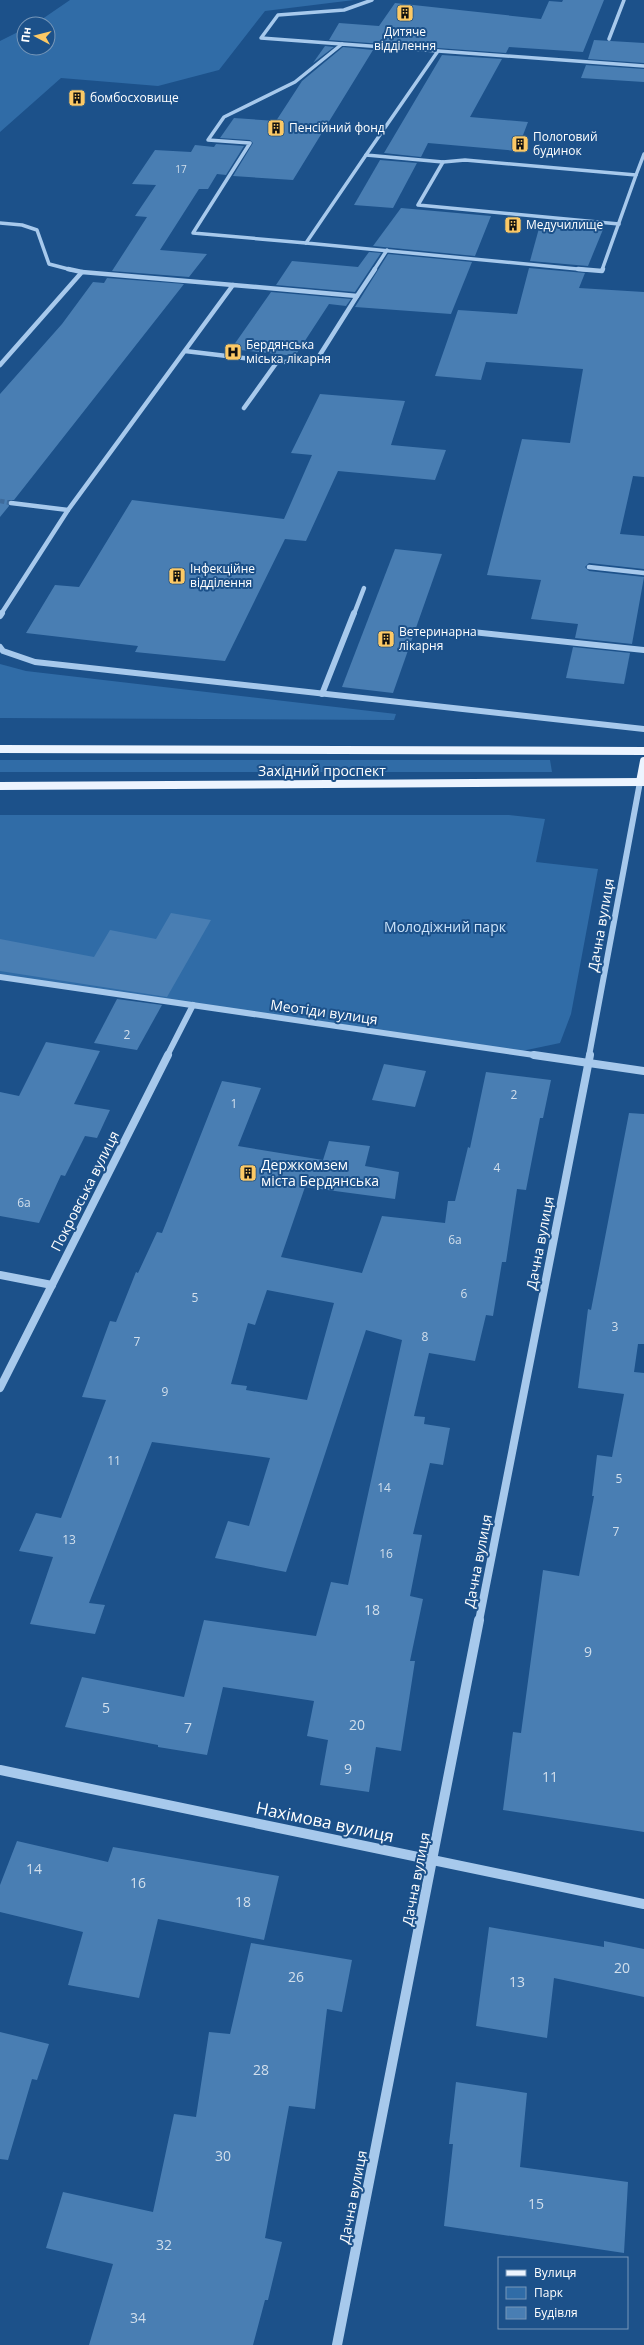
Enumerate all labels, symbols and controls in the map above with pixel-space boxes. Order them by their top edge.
building icon: Дитяче відділення [395,3,415,23]
north arrow [16,16,56,56]
place label: Дитяче відділення [374,23,436,54]
text: Пн [17,26,34,43]
building icon: бомбосховище [67,88,87,108]
place label: бомбосховище [90,89,179,106]
building icon: Пенсійний фонд [266,118,286,138]
place label: Пенсійний фонд [289,119,385,136]
place label: Пологовий будинок [533,128,598,159]
building icon: Пологовий будинок [510,134,530,154]
house number: 17 [175,162,187,176]
building icon: Медучилище [503,215,523,235]
place label: Медучилище [526,216,604,233]
place label: Бердянська міська лікарня [246,336,331,367]
hospital icon: Бердянська міська лікарня [223,342,243,362]
place label: Інфекційне відділення [190,560,255,591]
building icon: Інфекційне відділення [167,566,187,586]
place label: Ветеринарна лікарня [399,623,477,654]
building icon: Ветеринарна лікарня [376,629,396,649]
street label: Західний проспект [258,761,386,780]
street label: Дачна вулиця [583,877,618,973]
park label: Молодіжний парк [384,917,507,936]
street label: Меотіди вулиця [269,995,379,1028]
house number: 2 [124,1026,131,1043]
house number: 2 [511,1086,518,1103]
house number: 1 [231,1095,237,1112]
street label: Покровська вулиця [46,1127,123,1254]
place label: Держкомзем міста Бердянська [261,1155,379,1190]
house number: 4 [494,1159,501,1176]
building icon: Держкомзем міста Бердянська [238,1163,258,1183]
house number: 6а [17,1194,31,1211]
street label: Дачна вулиця [521,1195,558,1291]
house number: 6а [448,1231,462,1248]
house number: 6 [461,1285,468,1302]
house number: 5 [192,1289,199,1306]
house number: 3 [612,1318,619,1335]
house number: 8 [422,1328,429,1345]
house number: 7 [134,1333,141,1350]
house number: 9 [162,1383,169,1400]
house number: 11 [107,1452,121,1469]
house number: 5 [616,1470,623,1487]
house number: 14 [377,1479,391,1496]
street label: Дачна вулиця [459,1513,496,1609]
house number: 7 [613,1523,620,1540]
house number: 13 [62,1531,76,1548]
house number: 16 [379,1545,393,1562]
house number: 18 [364,1600,380,1619]
house number: 9 [584,1642,592,1661]
house number: 5 [102,1698,110,1717]
house number: 20 [349,1715,365,1734]
house number: 7 [184,1718,192,1737]
house number: 9 [344,1759,352,1778]
house number: 11 [542,1767,558,1786]
street label: Нахімова вулиця [254,1796,396,1847]
street label: Дачна вулиця [397,1831,434,1927]
house number: 14 [26,1859,42,1878]
house number: 16 [130,1873,146,1892]
house number: 18 [235,1892,251,1911]
house number: 20 [614,1958,630,1977]
house number: 26 [288,1967,304,1986]
house number: 13 [509,1972,525,1991]
house number: 28 [253,2060,269,2079]
house number: 30 [215,2146,231,2165]
street label: Дачна вулиця [334,2149,371,2245]
house number: 15 [528,2194,544,2213]
house number: 32 [156,2235,172,2254]
legend [498,2257,628,2329]
text: Вулиця [534,2264,576,2281]
text: Парк [534,2284,564,2301]
text: Будівля [534,2304,578,2321]
house number: 34 [130,2308,146,2327]

